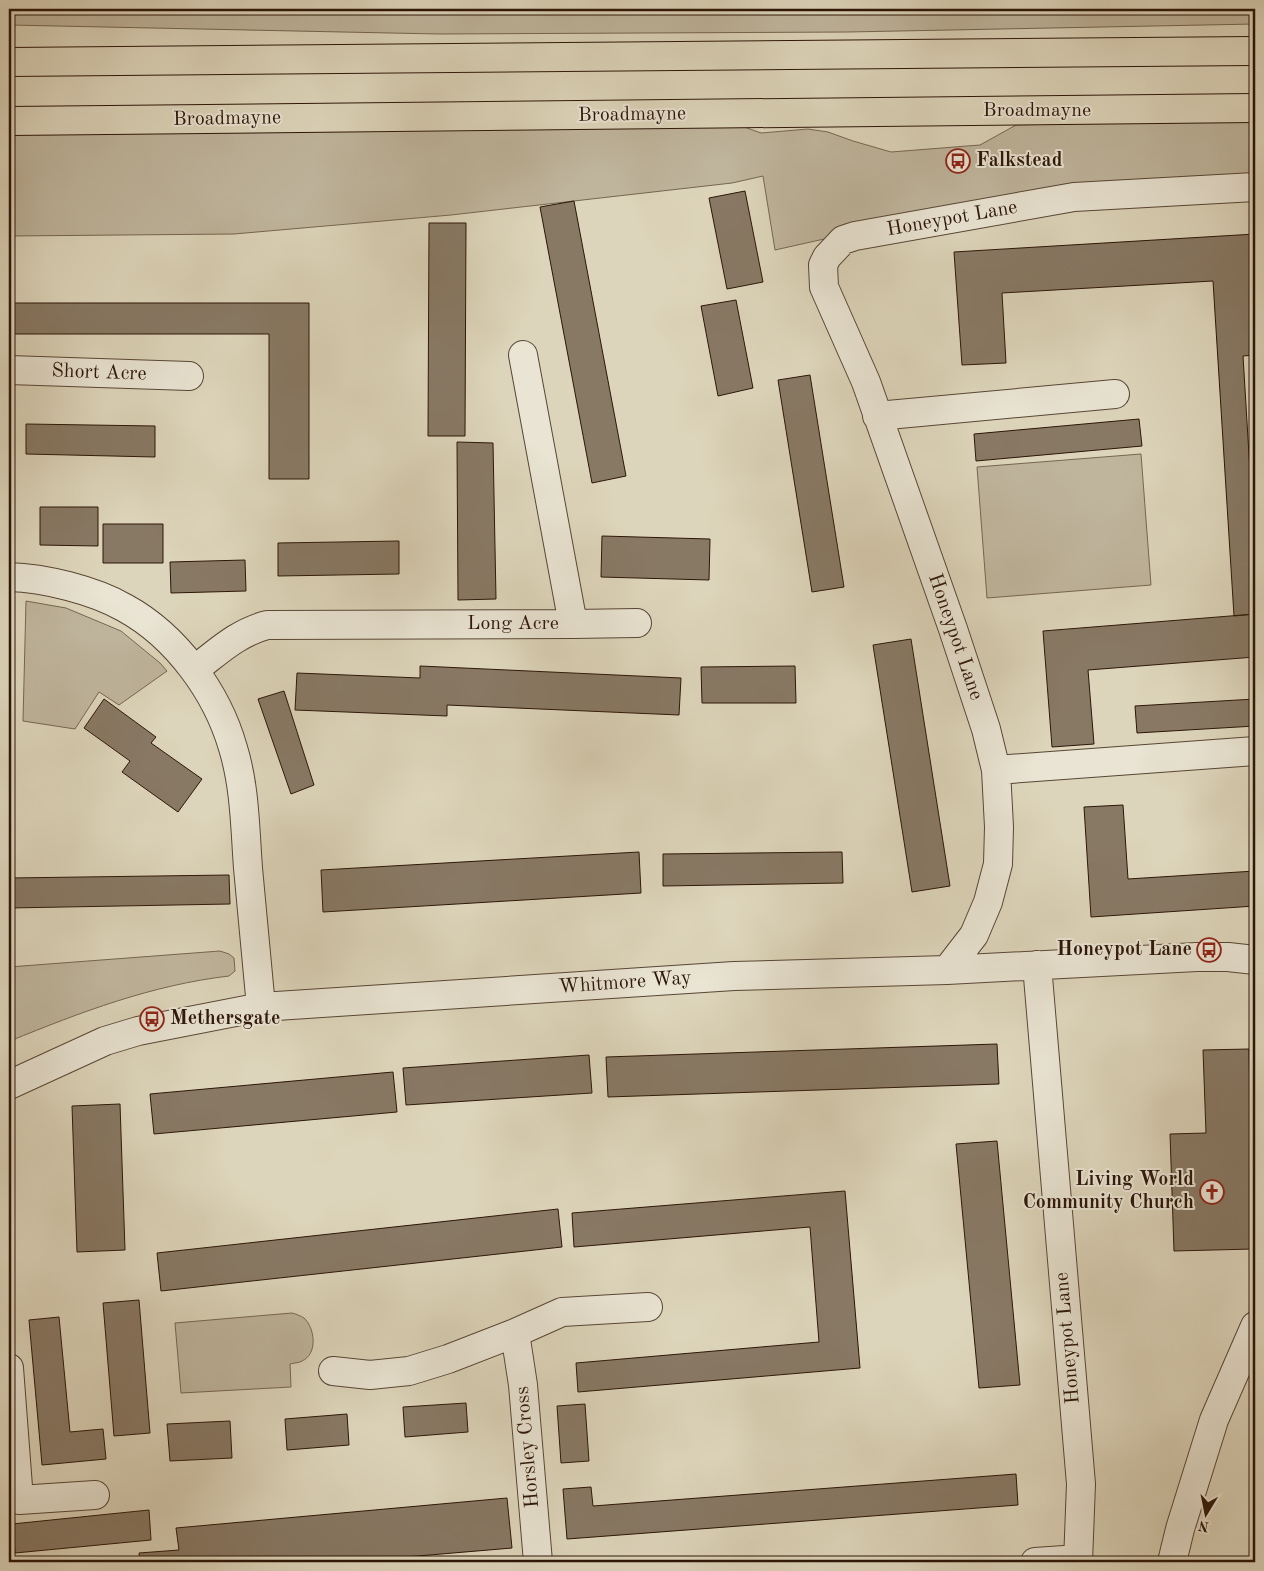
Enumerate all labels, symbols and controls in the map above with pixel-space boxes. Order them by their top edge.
street label: Broadmayne [983,101,1091,121]
street label: Broadmayne [578,104,686,126]
street label: Broadmayne [173,108,281,130]
bus stop icon: Falkstead [945,148,971,174]
place label: Falkstead [976,151,1063,171]
street label: Honeypot Lane [885,198,1019,240]
street label: Short Acre [51,361,147,385]
street label: Honeypot Lane [924,571,986,703]
street label: Long Acre [467,614,559,634]
bus stop icon: Honeypot Lane [1196,937,1222,963]
place label: Honeypot Lane [1056,940,1192,960]
street label: Whitmore Way [558,968,693,998]
bus stop icon: Methersgate [139,1006,165,1032]
place label: Methersgate [170,1009,280,1029]
place label: Living World Community Church [1023,1170,1194,1213]
church icon: Living World Community Church [1199,1179,1225,1205]
street label: Honeypot Lane [1052,1271,1084,1405]
street label: Horsley Cross [513,1385,543,1509]
north arrow [1182,1488,1232,1538]
text: N [1197,1518,1210,1534]

